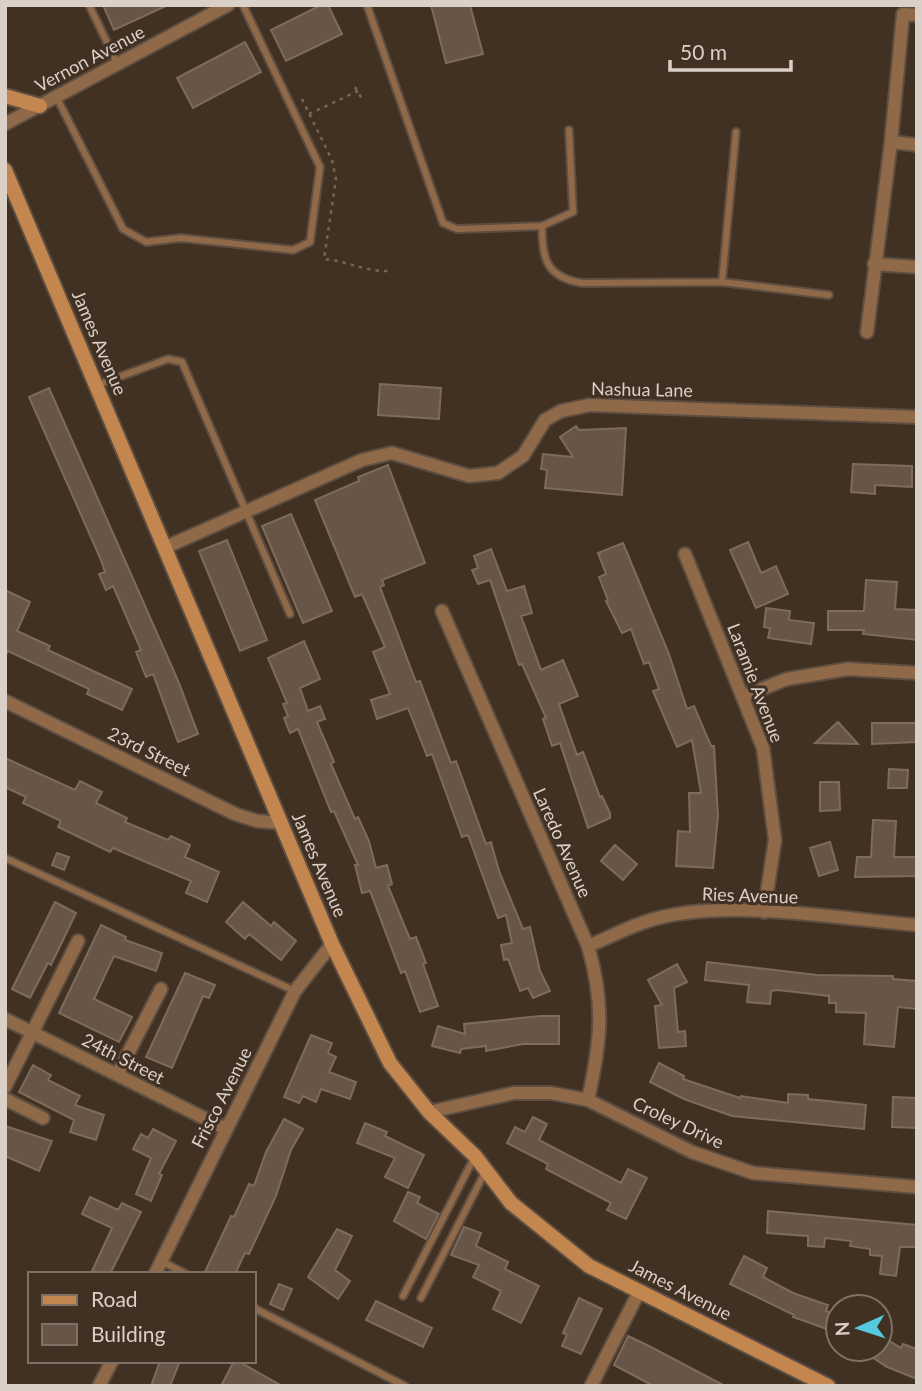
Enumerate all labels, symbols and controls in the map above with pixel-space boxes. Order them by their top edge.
street label: Vernon Avenue [31,20,148,96]
scale bar [670,28,791,72]
text: 50 m [680,39,727,64]
street label: James Avenue [68,287,132,398]
street label: Nashua Lane [591,377,693,401]
street label: Laramie Avenue [723,620,789,745]
street label: 23rd Street [105,722,195,781]
street label: Laredo Avenue [529,784,597,901]
street label: James Avenue [288,809,352,920]
street label: Ries Avenue [701,882,799,908]
street label: 24th Street [79,1028,169,1088]
street label: Frisco Avenue [186,1043,256,1152]
street label: Croley Drive [629,1091,728,1153]
street label: James Avenue [626,1254,735,1324]
legend [28,1272,256,1363]
text: Road [91,1286,138,1311]
north arrow [824,1293,894,1363]
text: Building [91,1321,166,1346]
text: N [830,1321,853,1337]

